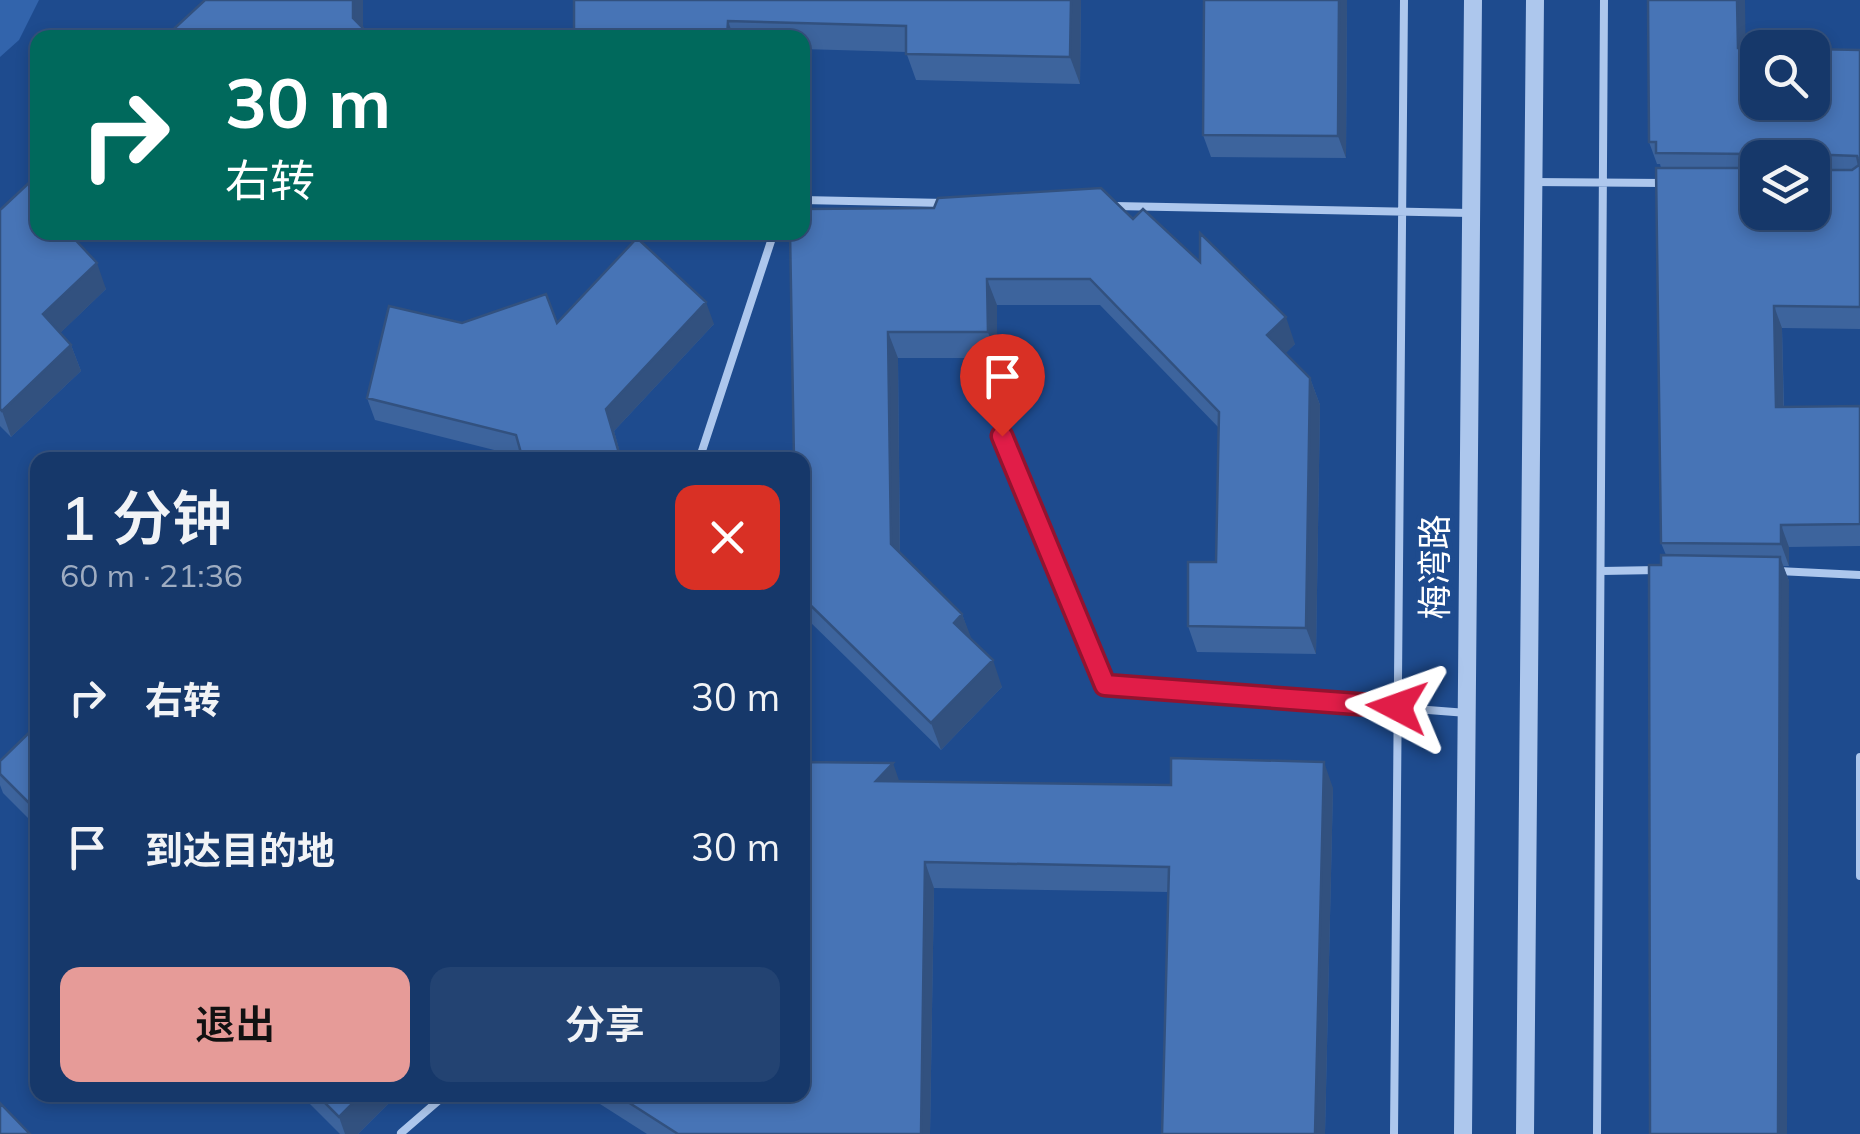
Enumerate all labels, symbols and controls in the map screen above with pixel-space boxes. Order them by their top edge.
map controls [1740,30,1830,230]
button: search [1740,30,1830,120]
text: 30 m [225,58,391,146]
icon: right [60,70,190,200]
button: layers [1740,140,1830,230]
text: 右转 [225,152,315,208]
pin [960,334,1045,437]
icon: arrive [975,349,1030,404]
text: 1 分钟 [60,480,232,555]
button: close [675,485,780,590]
street label: 梅湾路 [1412,514,1456,620]
text: 60 m · 21:36 [60,555,243,595]
position arrow [1345,655,1449,759]
icon: right [60,670,115,725]
text: 30 m [691,673,780,721]
text: 右转 [145,676,221,724]
icon: arrive [60,820,115,875]
text: 30 m [691,823,780,871]
text: 到达目的地 [145,826,335,874]
button: 退出 [60,967,410,1082]
button: 分享 [430,967,780,1082]

